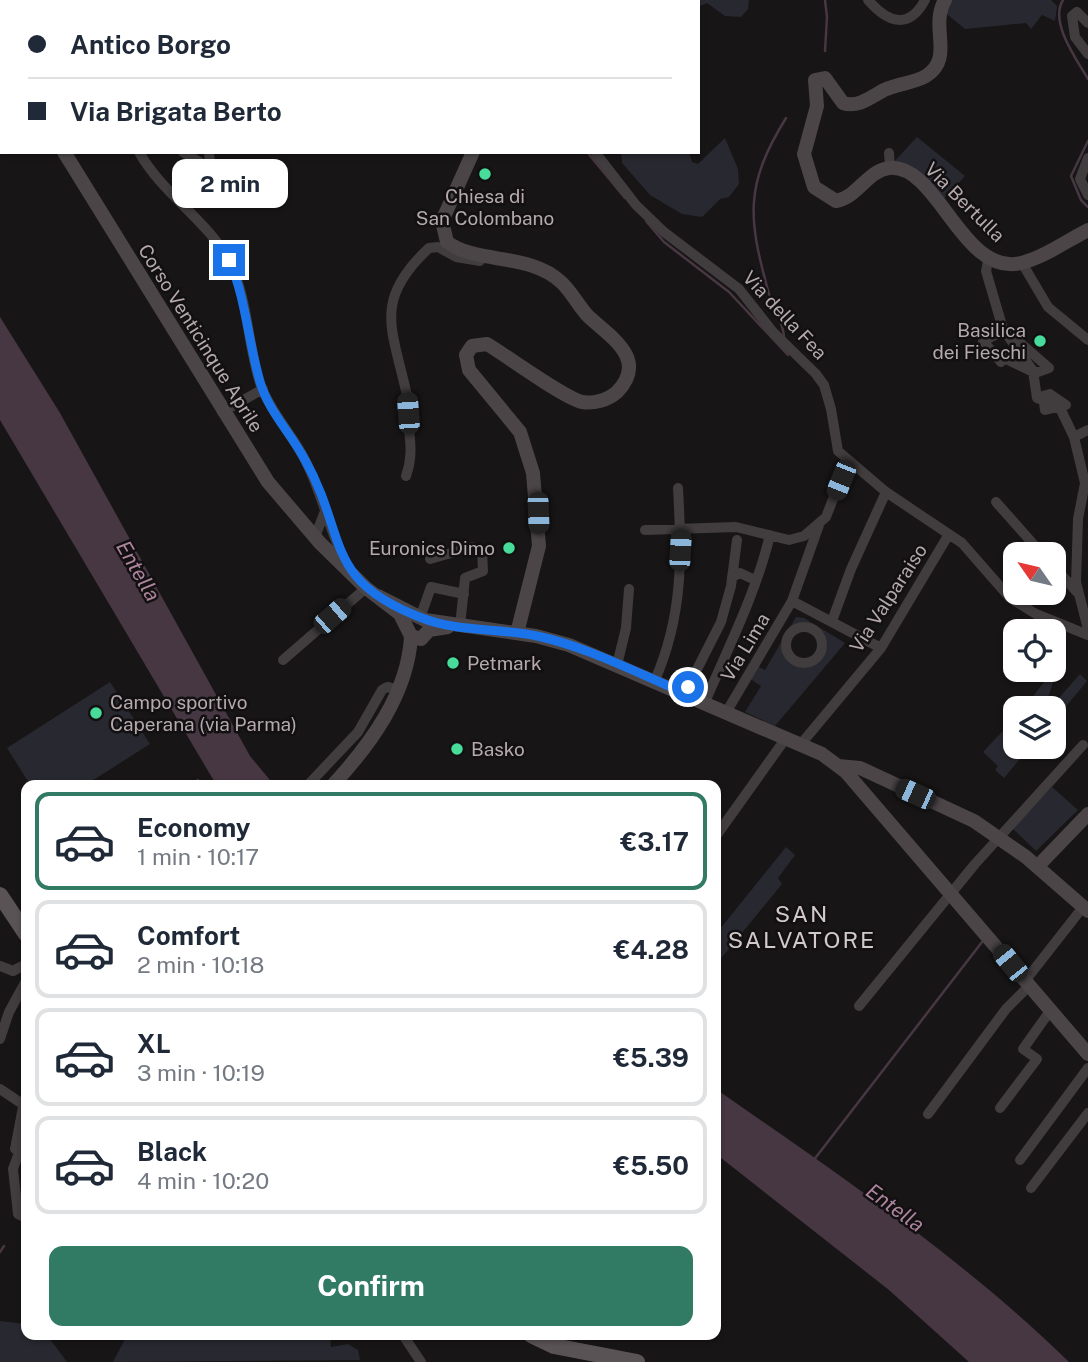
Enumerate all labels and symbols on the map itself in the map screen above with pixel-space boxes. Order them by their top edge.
street label: Via Bertulla [921,158,1009,246]
callout: 2 min [171,159,287,208]
marker: Chiesa di San Colombano [477,166,493,182]
place label: Chiesa di San Colombano [416,185,554,229]
street label: Corso Venticinque Aprile [134,240,268,436]
route end [213,244,245,276]
street label: Via della Fea [738,266,832,364]
place label: Basilica dei Fieschi [932,319,1026,363]
marker: Basilica dei Fieschi [1032,333,1048,349]
car [397,391,420,435]
car [824,457,859,503]
car [527,492,550,534]
car [669,528,692,572]
water label: Entella [111,536,166,606]
place label: Euronics Dimo [369,537,495,559]
marker: Euronics Dimo [501,540,517,556]
street label: Via Valparaiso [845,540,931,656]
north arrow [1003,542,1066,606]
car [310,594,355,638]
street label: Via Lima [716,609,774,685]
place label: Petmark [467,652,542,674]
marker: Petmark [445,655,461,671]
route start [672,671,704,703]
place label: Campo sportivo Caperana (via Parma) [110,691,297,735]
marker: Campo sportivo Caperana (via Parma) [88,705,104,721]
place label: Basko [471,738,525,760]
marker: Basko [449,741,465,757]
car [892,776,939,812]
district label: SAN SALVATORE [728,900,876,953]
car [989,940,1032,986]
water label: Entella [861,1178,929,1237]

